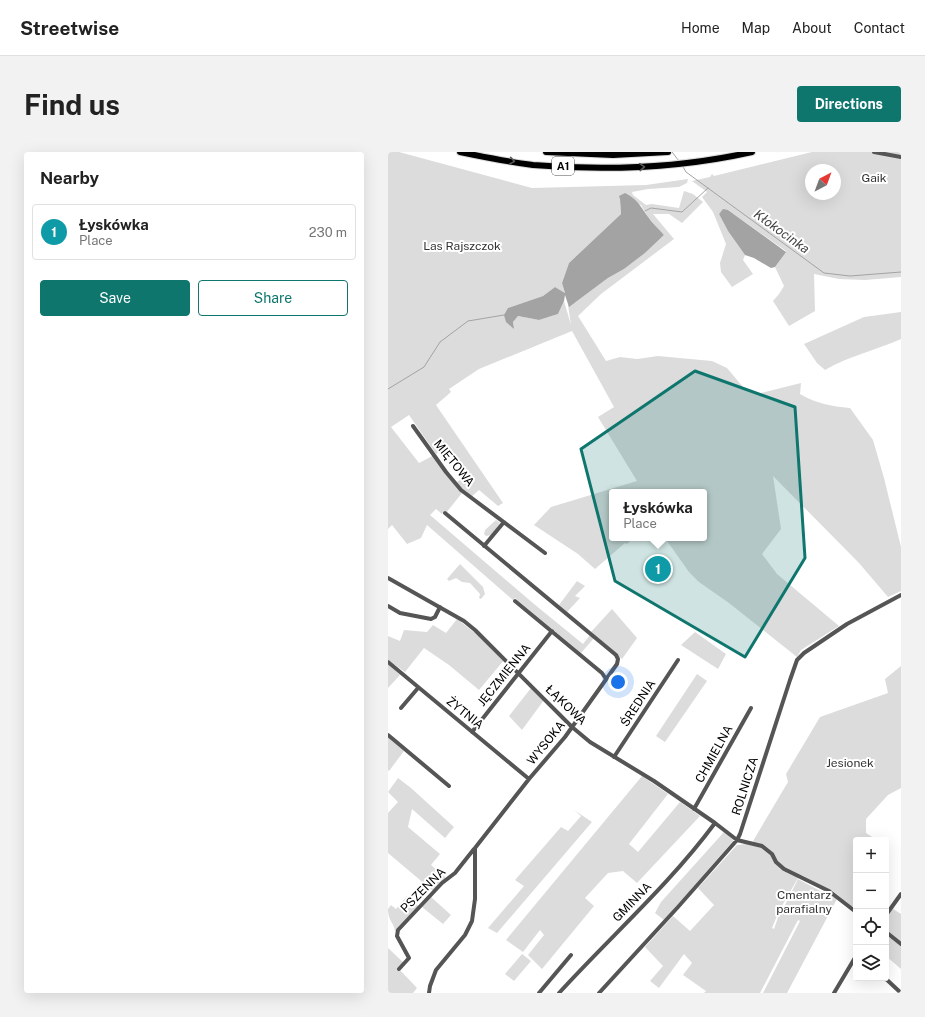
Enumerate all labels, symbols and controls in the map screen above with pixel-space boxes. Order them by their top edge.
text: Streetwise [20,17,119,39]
text: Home [681,20,720,36]
text: Map [742,20,770,36]
text: About [792,20,832,36]
text: Contact [854,20,905,36]
button: Directions [797,86,901,122]
text: Find us [24,88,120,121]
one-way arrow [509,157,516,165]
road number: A1 [552,157,574,175]
one-way arrow [639,162,645,171]
north arrow [805,164,841,200]
text: Nearby [40,168,99,188]
park label: Gaik [861,171,887,185]
water label: Kłokocinka [751,206,812,257]
text: Łyskówka [79,216,149,233]
text: 1 [51,225,57,240]
text: 230 m [309,225,347,240]
text: Place [79,233,113,248]
park label: Las Rajszczok [423,239,501,253]
button: Save [40,280,190,316]
button: Share [198,280,348,316]
street label: MIĘTOWA [431,437,477,490]
popup [609,489,707,541]
text: Łyskówka [623,499,693,516]
text: Place [623,516,657,531]
pin: 1 [645,554,671,584]
street label: JĘCZMIENNA [475,641,534,709]
your location [608,672,628,692]
street label: ŚREDNIA [618,677,659,729]
street label: ŁĄKOWA [543,682,590,728]
street label: ŻYTNIA [444,694,487,732]
street label: WYSOKA [524,718,568,768]
street label: CHMIELNA [692,722,736,785]
street label: ROLNICZA [729,755,761,817]
park label: Jesionek [826,756,874,770]
map controls [853,837,889,981]
button: + [853,837,889,873]
street label: PSZENNA [398,864,449,915]
button: − [853,873,889,909]
street label: GMINNA [610,879,655,925]
park label: Cmentarz parafialny [776,888,832,916]
button: locate [853,909,889,945]
button: layers [853,945,889,981]

